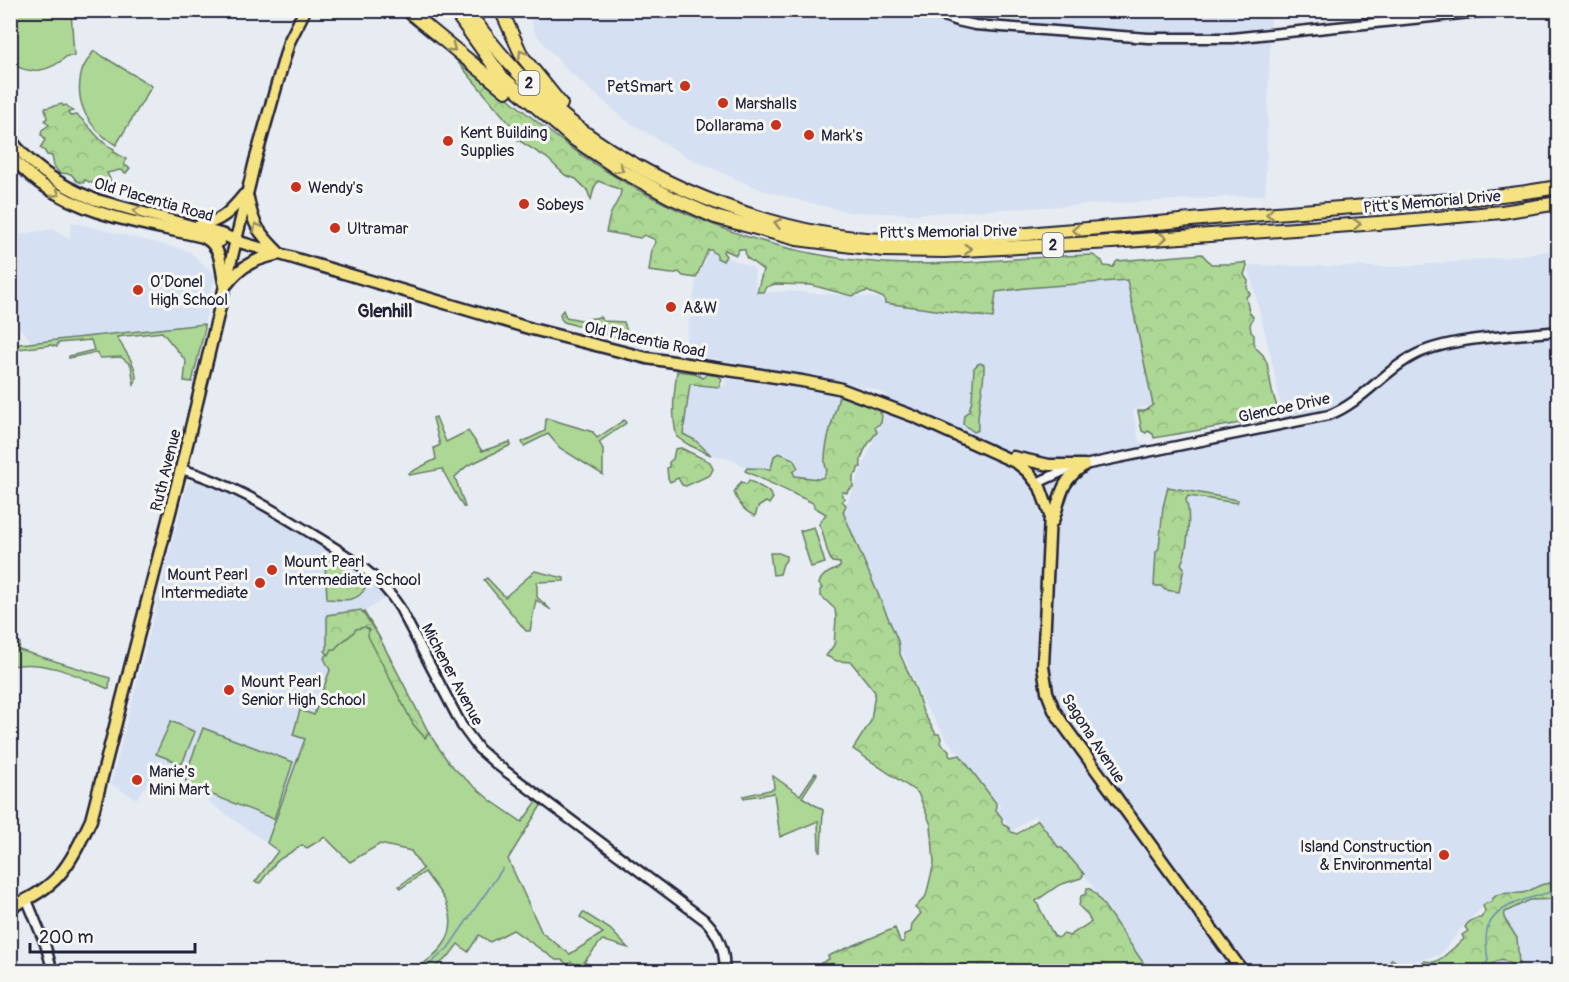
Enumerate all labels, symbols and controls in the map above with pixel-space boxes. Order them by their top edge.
one-way arrow [445,40,456,51]
one-way arrow [517,50,529,60]
road number: 2 [518,71,540,95]
place label: PetSmart [607,77,674,97]
marker: PetSmart [678,79,692,93]
place label: Marshalls [735,94,797,114]
marker: Marshalls [716,96,730,110]
place label: Dollarama [696,116,764,136]
marker: Dollarama [769,118,783,132]
place label: Kent Building Supplies [460,123,547,161]
place label: Mark's [821,126,863,146]
marker: Mark's [802,128,816,142]
marker: Kent Building Supplies [441,134,455,148]
one-way arrow [614,162,624,173]
street label: Old Placentia Road [92,173,216,227]
place label: Wendy's [308,178,363,198]
marker: Wendy's [289,180,303,194]
one-way arrow [50,185,60,197]
street label: Pitt's Memorial Drive [1363,186,1502,218]
place label: Sobeys [536,195,584,215]
marker: Sobeys [517,197,531,211]
one-way arrow [132,206,142,219]
one-way arrow [1266,207,1275,220]
one-way arrow [773,217,783,230]
one-way arrow [1353,218,1362,231]
place label: Ultramar [347,219,409,239]
marker: Ultramar [328,221,342,235]
street label: Pitt's Memorial Drive [879,221,1017,243]
one-way arrow [252,223,264,233]
one-way arrow [1072,223,1081,236]
one-way arrow [1158,232,1167,245]
road number: 2 [1042,233,1064,257]
one-way arrow [963,243,972,256]
place label: O’Donel High School [150,272,228,310]
marker: O’Donel High School [131,283,145,297]
place label: A&W [683,298,717,318]
district label: Glenhill [357,300,413,323]
marker: A&W [664,300,678,314]
street label: Old Placentia Road [582,317,707,363]
street label: Glencoe Drive [1237,388,1332,427]
street label: Ruth Avenue [146,427,186,513]
place label: Mount Pearl Intermediate School [284,552,421,590]
marker: Mount Pearl Intermediate School [265,563,279,577]
place label: Mount Pearl Intermediate [160,565,248,603]
marker: Mount Pearl Intermediate [253,576,267,590]
street label: Michener Avenue [417,620,487,729]
place label: Mount Pearl Senior High School [241,672,366,710]
marker: Mount Pearl Senior High School [222,683,236,697]
street label: Sagona Avenue [1057,690,1129,787]
place label: Marie's Mini Mart [149,762,210,800]
marker: Marie's Mini Mart [130,773,144,787]
place label: Island Construction & Environmental [1300,837,1432,875]
marker: Island Construction & Environmental [1437,848,1451,862]
scale bar [30,916,195,954]
text: 200 m [39,926,94,949]

